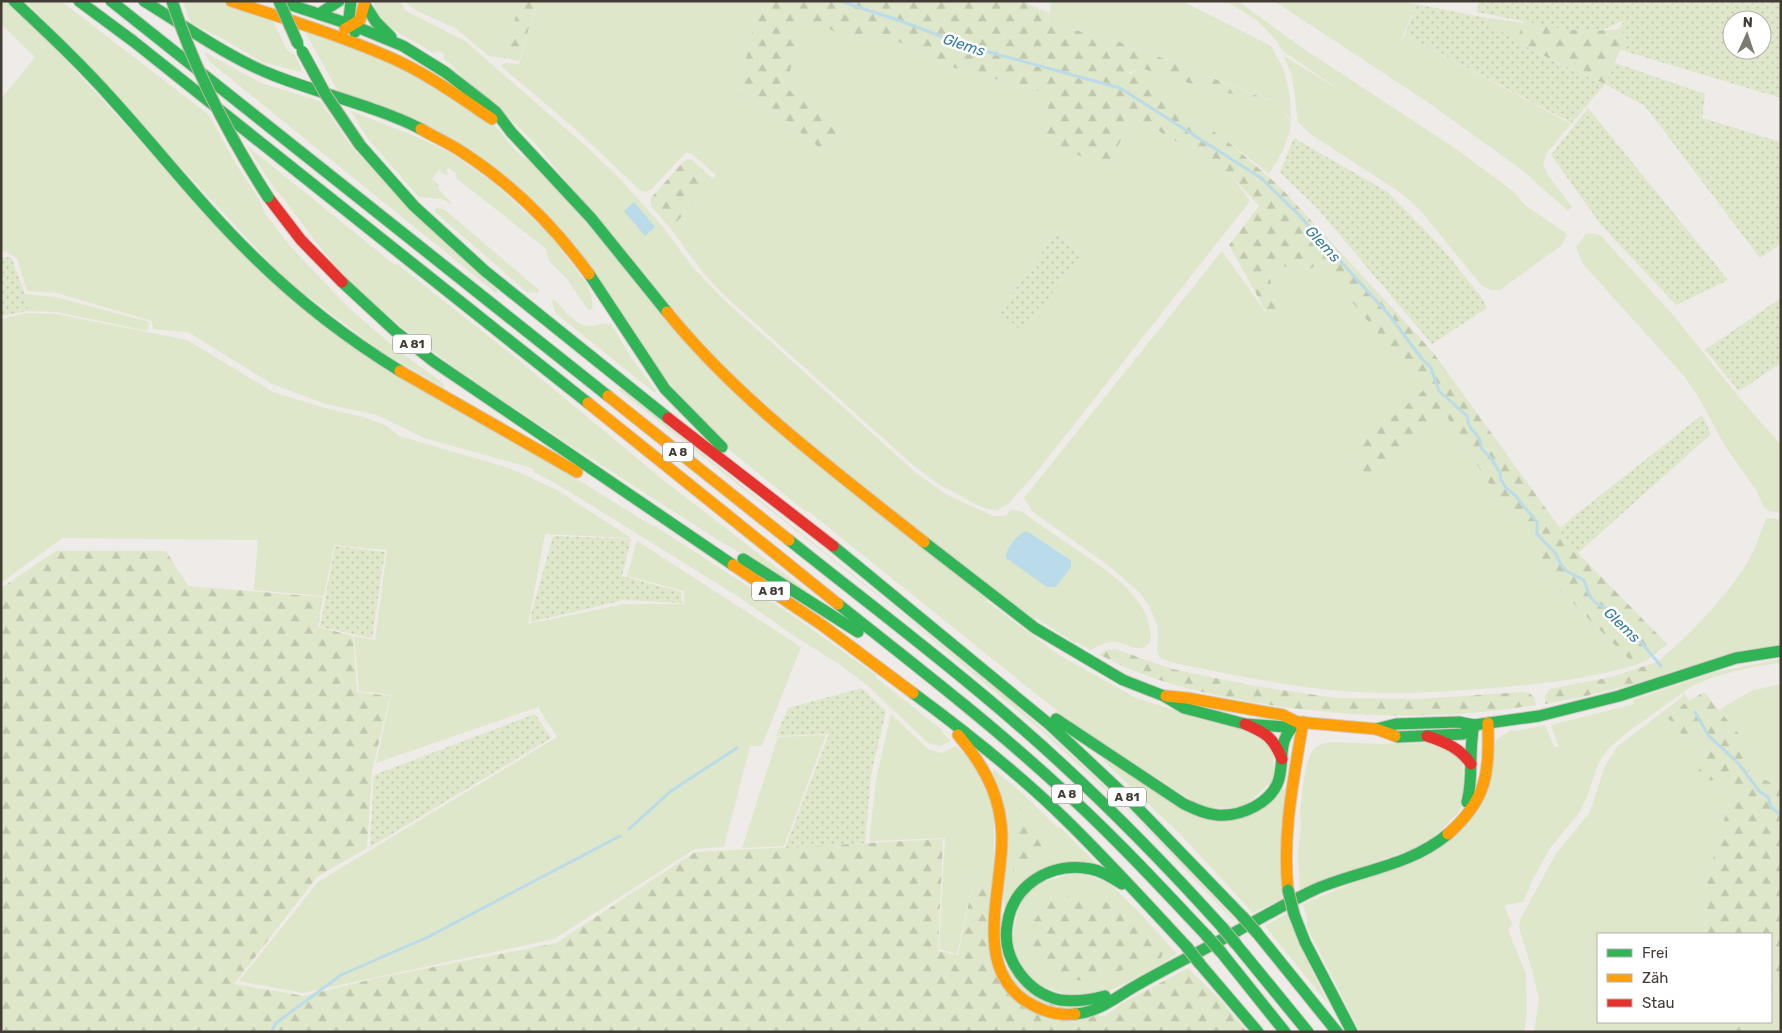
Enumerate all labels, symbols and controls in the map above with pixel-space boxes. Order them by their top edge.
north arrow [1722,10,1772,60]
text: N [1742,14,1753,31]
water label: Glems [941,30,988,60]
water label: Glems [1302,222,1345,266]
road number: A 81 [393,334,431,354]
road number: A 8 [663,442,693,462]
road number: A 81 [752,582,790,600]
water label: Glems [1600,604,1644,647]
road number: A 8 [1052,784,1082,804]
road number: A 81 [1108,788,1146,806]
legend [1597,933,1772,1023]
text: Frei [1642,944,1668,962]
text: Zäh [1642,969,1668,987]
text: Stau [1642,994,1675,1012]

